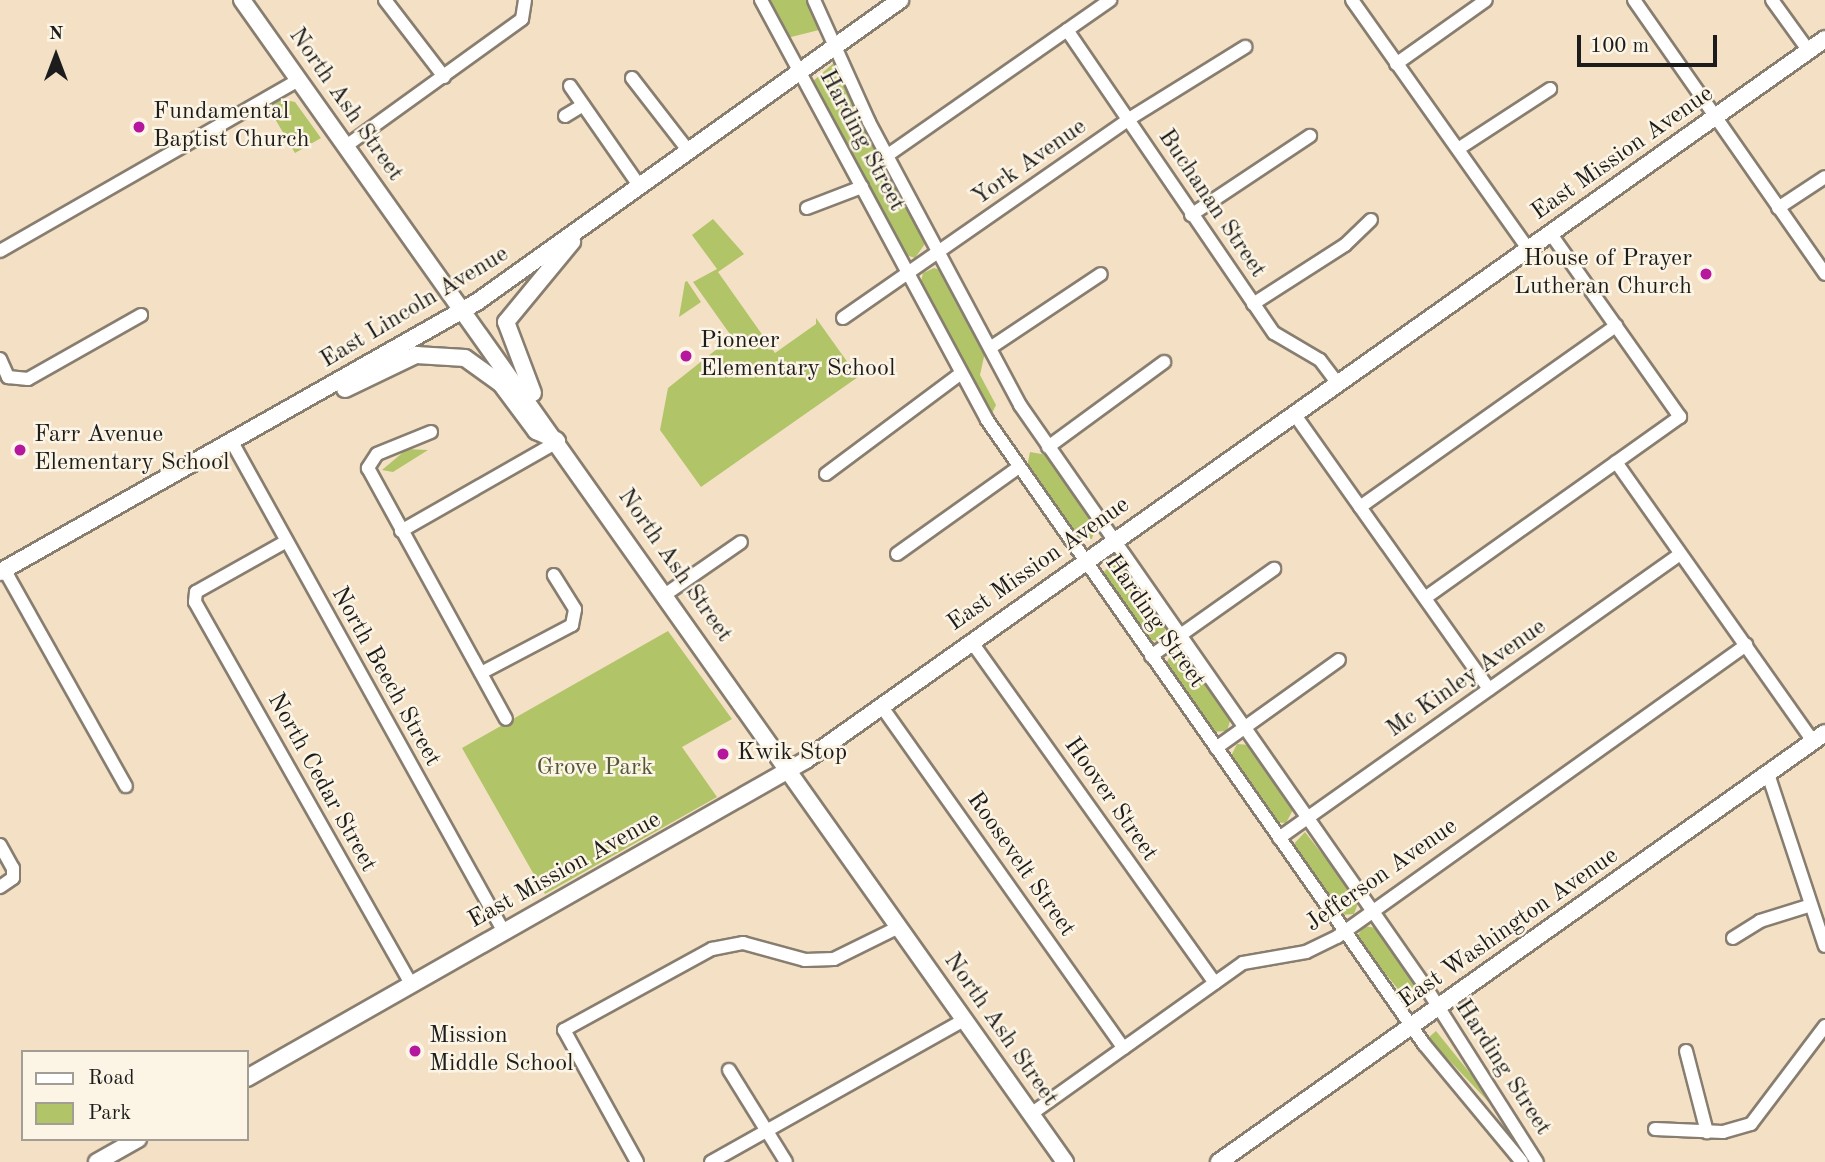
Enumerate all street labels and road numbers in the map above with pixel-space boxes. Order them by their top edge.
street label: North Ash Street [281,23,409,187]
street label: Harding Street [812,65,910,217]
street label: East Mission Avenue [1526,80,1720,228]
street label: York Avenue [967,113,1093,213]
street label: Buchanan Street [1151,124,1271,284]
street label: East Lincoln Avenue [316,240,514,376]
street label: North Ash Street [610,484,738,648]
street label: East Mission Avenue [942,491,1136,639]
street label: Harding Street [1098,550,1210,694]
street label: North Beech Street [324,582,446,772]
street label: Mc Kinley Avenue [1382,613,1552,745]
street label: North Cedar Street [260,689,382,877]
street label: Hoover Street [1057,733,1163,867]
street label: Roosevelt Street [959,787,1081,943]
street label: East Mission Avenue [464,806,666,936]
street label: Jefferson Avenue [1300,813,1464,939]
street label: East Washington Avenue [1394,842,1624,1016]
street label: North Ash Street [936,948,1064,1112]
street label: Harding Street [1447,995,1557,1141]

